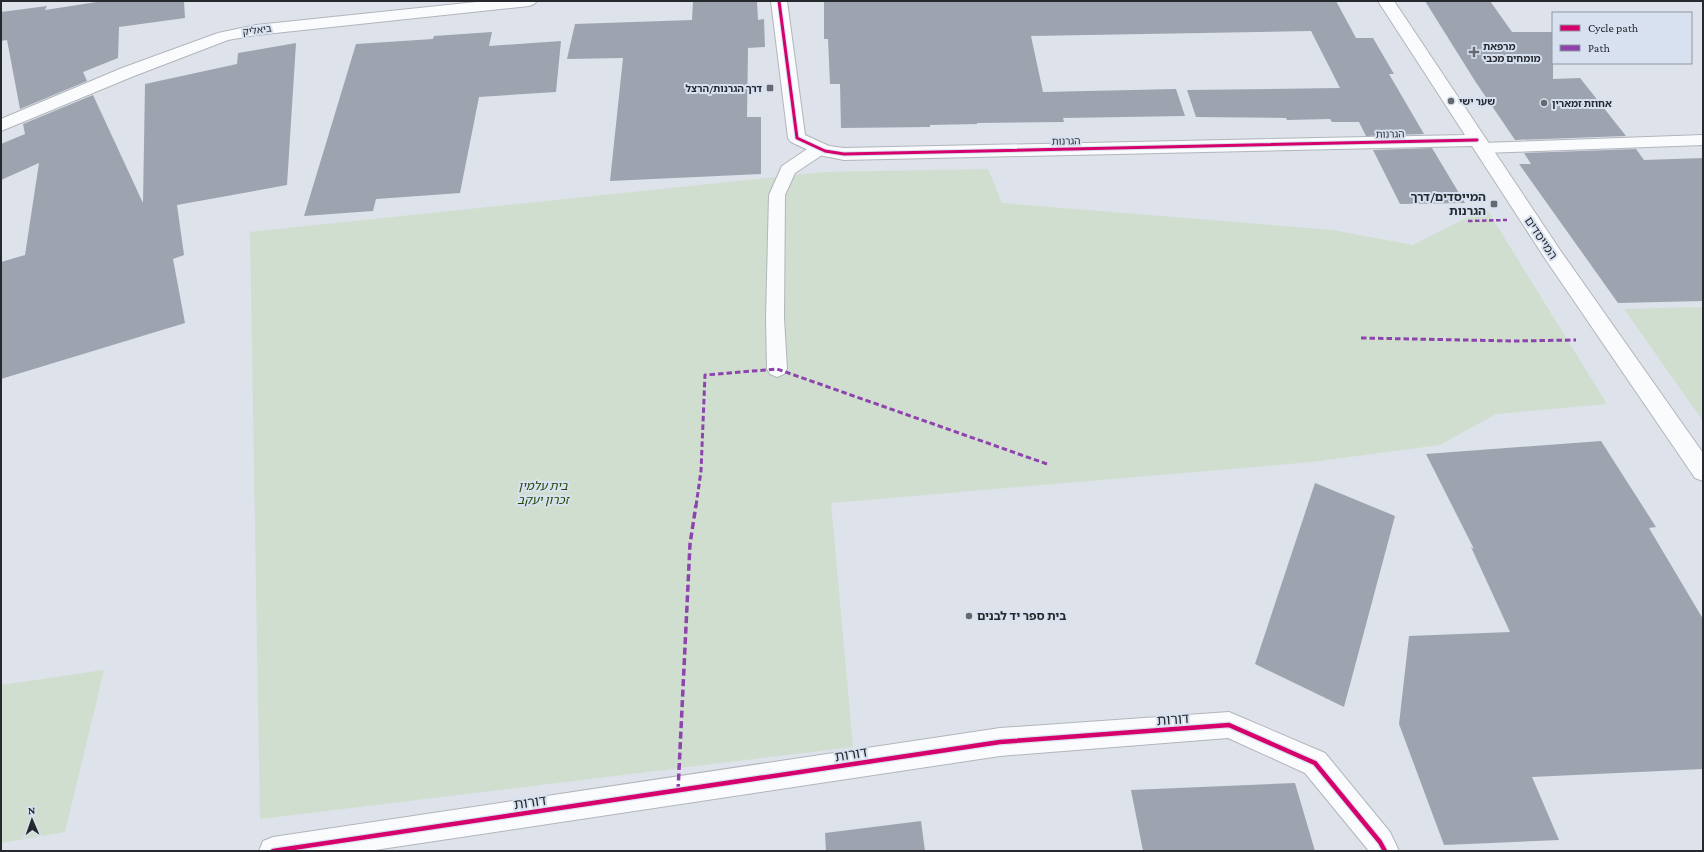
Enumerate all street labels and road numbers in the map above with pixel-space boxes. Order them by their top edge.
street label: ביאליק [242,22,273,37]
street label: הגרנות [1375,128,1405,140]
street label: הגרנות [1051,135,1081,147]
street label: המייסדים [1522,214,1560,262]
street label: דורות [1156,710,1190,728]
street label: דורות [834,743,869,764]
street label: דורות [513,792,548,812]

